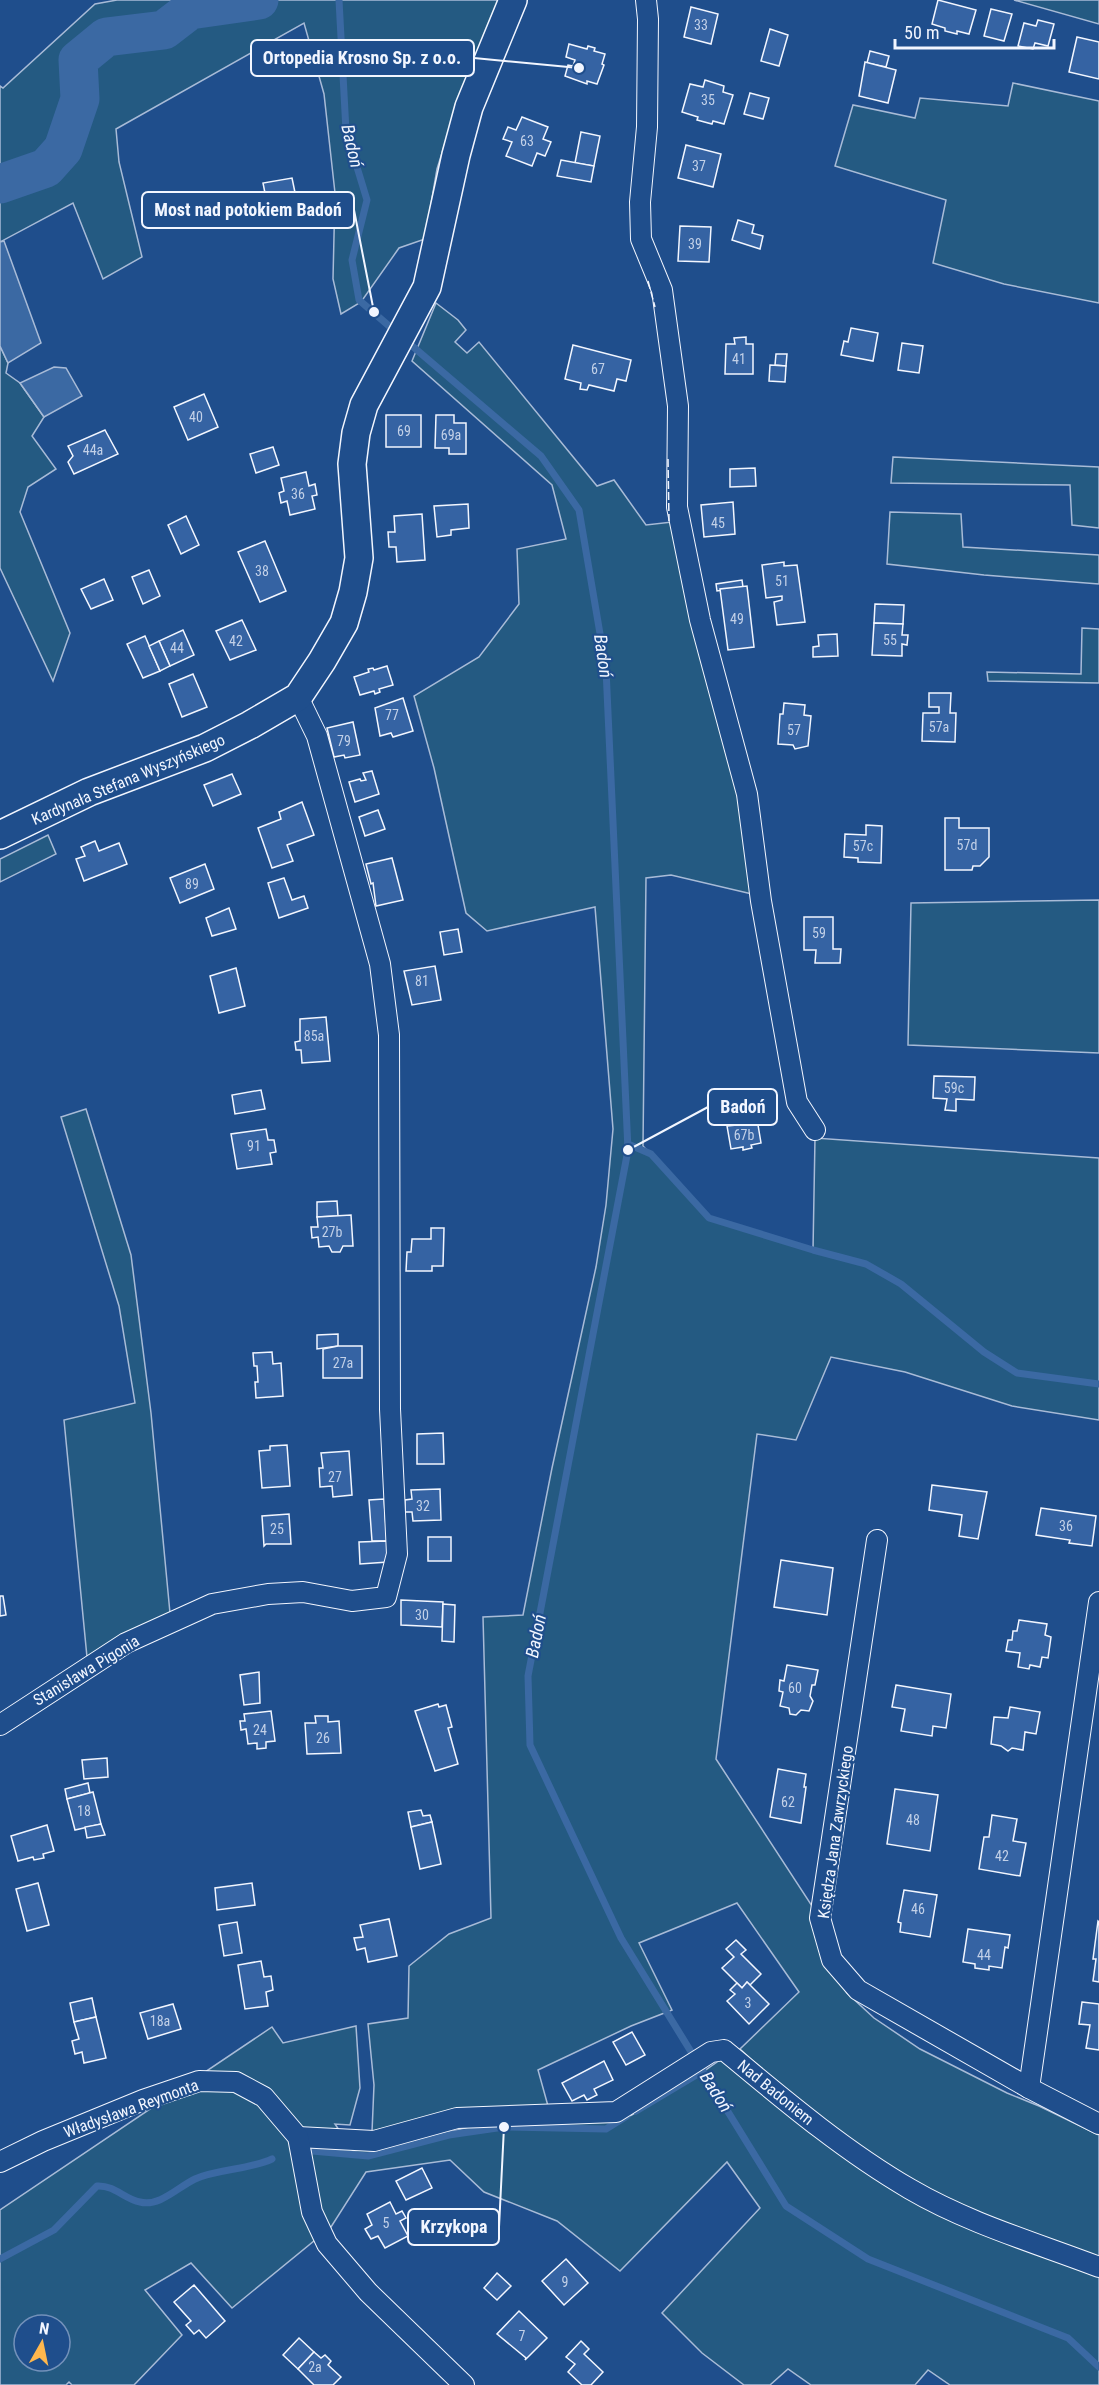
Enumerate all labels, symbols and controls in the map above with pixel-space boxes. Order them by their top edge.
scale bar [895,12,1054,50]
house number: 33 [694,17,708,33]
text: 50 m [904,22,939,43]
callout: Ortopedia Krosno Sp. z o.o. [251,40,474,76]
text: Ortopedia Krosno Sp. z o.o. [263,47,461,68]
house number: 35 [701,92,715,108]
water label: Badoń [337,122,368,170]
house number: 63 [520,133,534,149]
house number: 37 [692,158,706,174]
callout: Most nad potokiem Badoń [142,192,354,228]
text: Most nad potokiem Badoń [154,199,342,220]
house number: 39 [688,236,702,252]
house number: 41 [732,351,746,367]
house number: 67 [591,361,605,377]
house number: 40 [189,409,203,425]
house number: 69 [397,423,411,439]
house number: 69a [441,427,461,443]
house number: 44a [83,442,103,458]
house number: 36 [291,486,305,502]
house number: 45 [711,515,725,531]
house number: 38 [255,563,269,579]
house number: 51 [775,573,789,589]
house number: 49 [730,611,744,627]
house number: 55 [883,632,897,648]
house number: 42 [229,633,243,649]
water label: Badoń [590,633,617,680]
house number: 44 [170,640,184,656]
house number: 77 [385,707,399,723]
house number: 57a [929,719,949,735]
house number: 57 [787,722,801,738]
street label: Kardynała Stefana Wyszyńskiego [29,730,228,829]
house number: 79 [337,733,351,749]
house number: 57d [957,837,977,853]
house number: 57c [853,838,873,854]
house number: 89 [185,876,199,892]
house number: 59 [812,925,826,941]
house number: 81 [415,973,429,989]
house number: 85a [304,1028,324,1044]
house number: 59c [944,1080,964,1096]
callout: Badoń [708,1089,777,1125]
text: Badoń [720,1096,766,1117]
house number: 67b [734,1127,754,1143]
house number: 91 [247,1138,261,1154]
house number: 27b [322,1224,342,1240]
house number: 27a [333,1355,353,1371]
house number: 27 [328,1469,342,1485]
house number: 32 [416,1498,430,1514]
house number: 36 [1059,1518,1073,1534]
house number: 25 [270,1521,284,1537]
house number: 30 [415,1607,429,1623]
water label: Badoń [521,1612,550,1659]
street label: Stanisława Pigonia [30,1631,143,1710]
house number: 60 [788,1680,802,1696]
house number: 24 [253,1722,267,1738]
house number: 26 [316,1730,330,1746]
street label: Księdza Jana Zawrzyckiego [814,1744,857,1920]
house number: 62 [781,1794,795,1810]
house number: 18 [77,1803,91,1819]
house number: 48 [906,1812,920,1828]
house number: 42 [995,1848,1009,1864]
house number: 46 [911,1901,925,1917]
house number: 44 [977,1947,991,1963]
house number: 3 [745,1995,751,2011]
house number: 18a [150,2013,170,2029]
street label: Nad Badoniem [734,2056,818,2129]
water label: Badoń [696,2068,737,2116]
street label: Władysława Reymonta [61,2075,201,2142]
callout: Krzykopa [408,2209,499,2245]
house number: 5 [383,2215,390,2231]
text: Krzykopa [420,2216,488,2237]
house number: 9 [562,2274,568,2290]
north arrow [12,2313,72,2373]
text: N [38,2319,51,2339]
house number: 7 [519,2328,526,2344]
house number: 2a [308,2359,322,2375]

